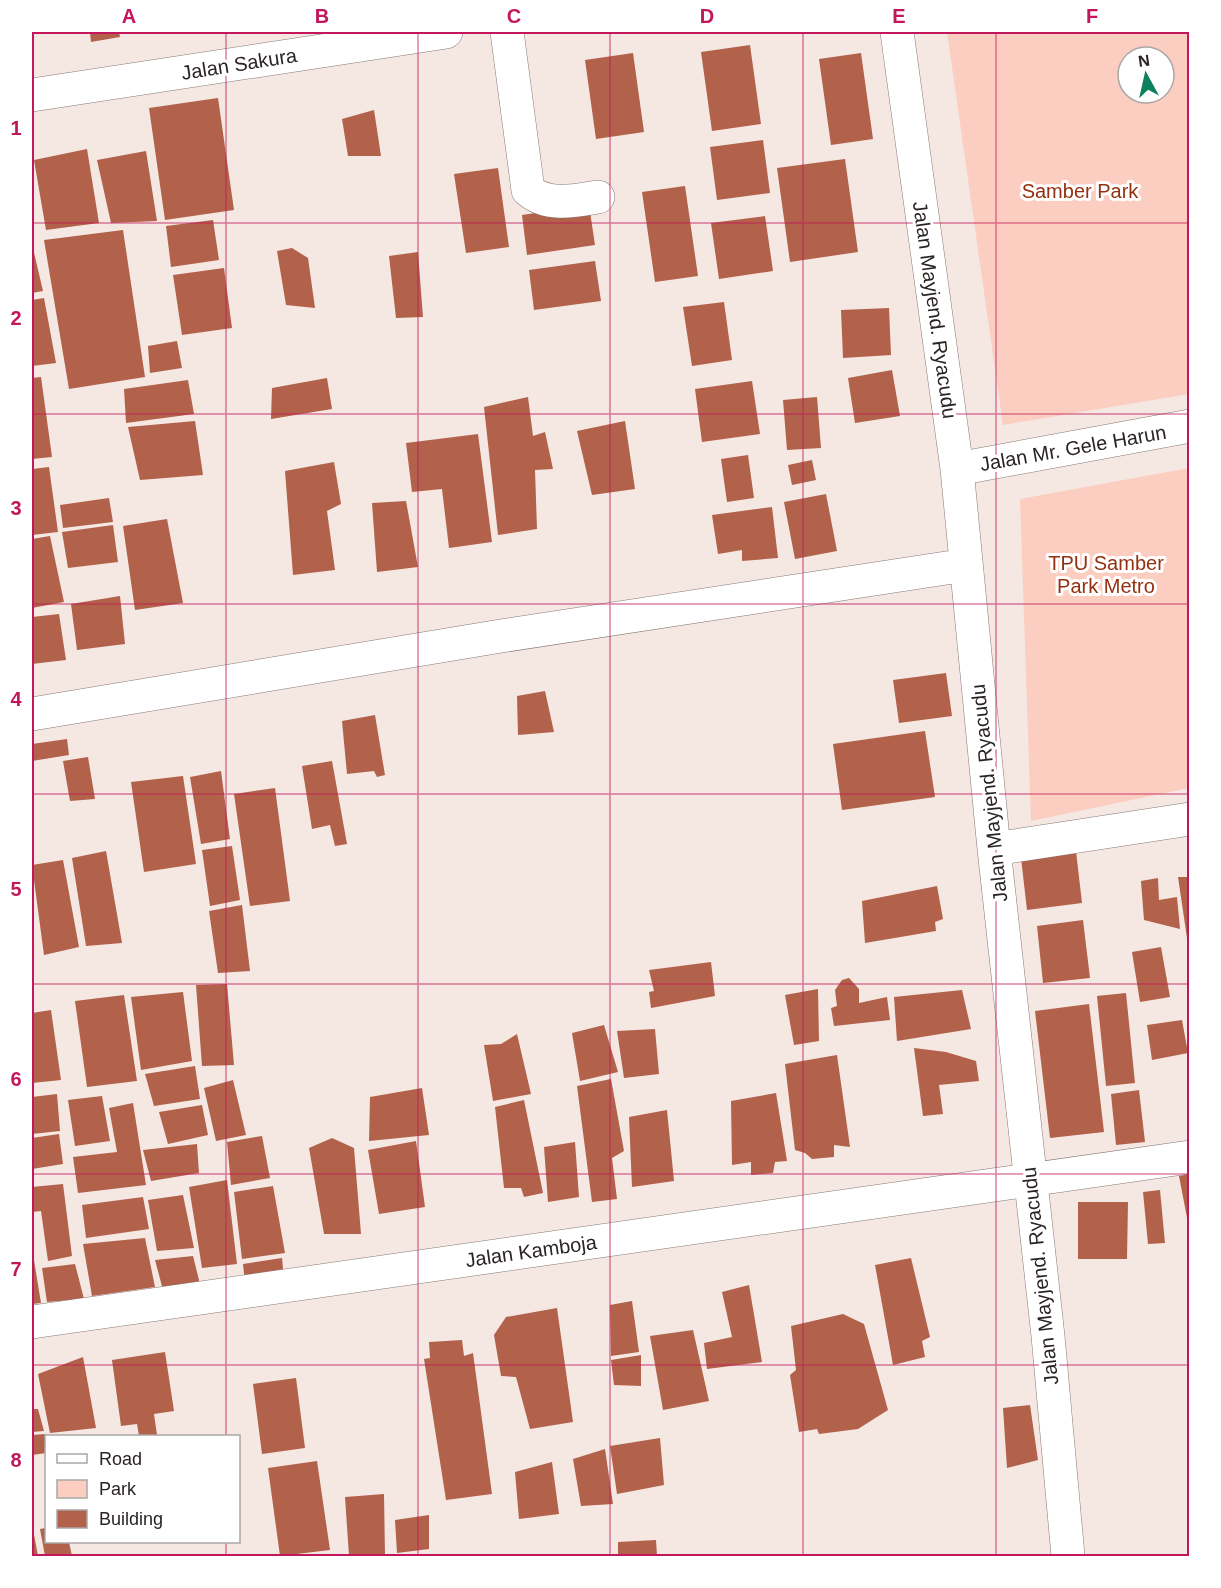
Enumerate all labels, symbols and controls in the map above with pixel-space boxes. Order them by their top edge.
text: A [122,5,136,27]
text: B [315,5,329,27]
text: C [507,5,521,27]
text: D [700,5,714,27]
text: E [892,5,906,27]
text: F [1086,5,1098,27]
street label: Jalan Sakura [180,44,299,84]
north arrow [1116,45,1176,105]
text: N [1137,51,1151,70]
text: 1 [10,117,22,139]
park label: Samber Park [1022,180,1139,202]
street label: Jalan Mayjend. Ryacudu [909,200,961,420]
text: 2 [10,307,22,329]
street label: Jalan Mr. Gele Harun [978,421,1168,475]
text: 3 [10,497,22,519]
park label: TPU Samber Park Metro [1048,552,1164,597]
street label: Jalan Mayjend. Ryacudu [967,683,1011,903]
text: 4 [10,688,22,710]
text: 5 [10,878,22,900]
text: 6 [10,1068,22,1090]
street label: Jalan Mayjend. Ryacudu [1018,1166,1062,1386]
street label: Jalan Kamboja [464,1231,599,1271]
text: 7 [10,1258,22,1280]
legend [45,1435,240,1543]
text: 8 [10,1449,22,1471]
text: Road [99,1449,142,1469]
text: Park [99,1479,137,1499]
text: Building [99,1509,163,1529]

